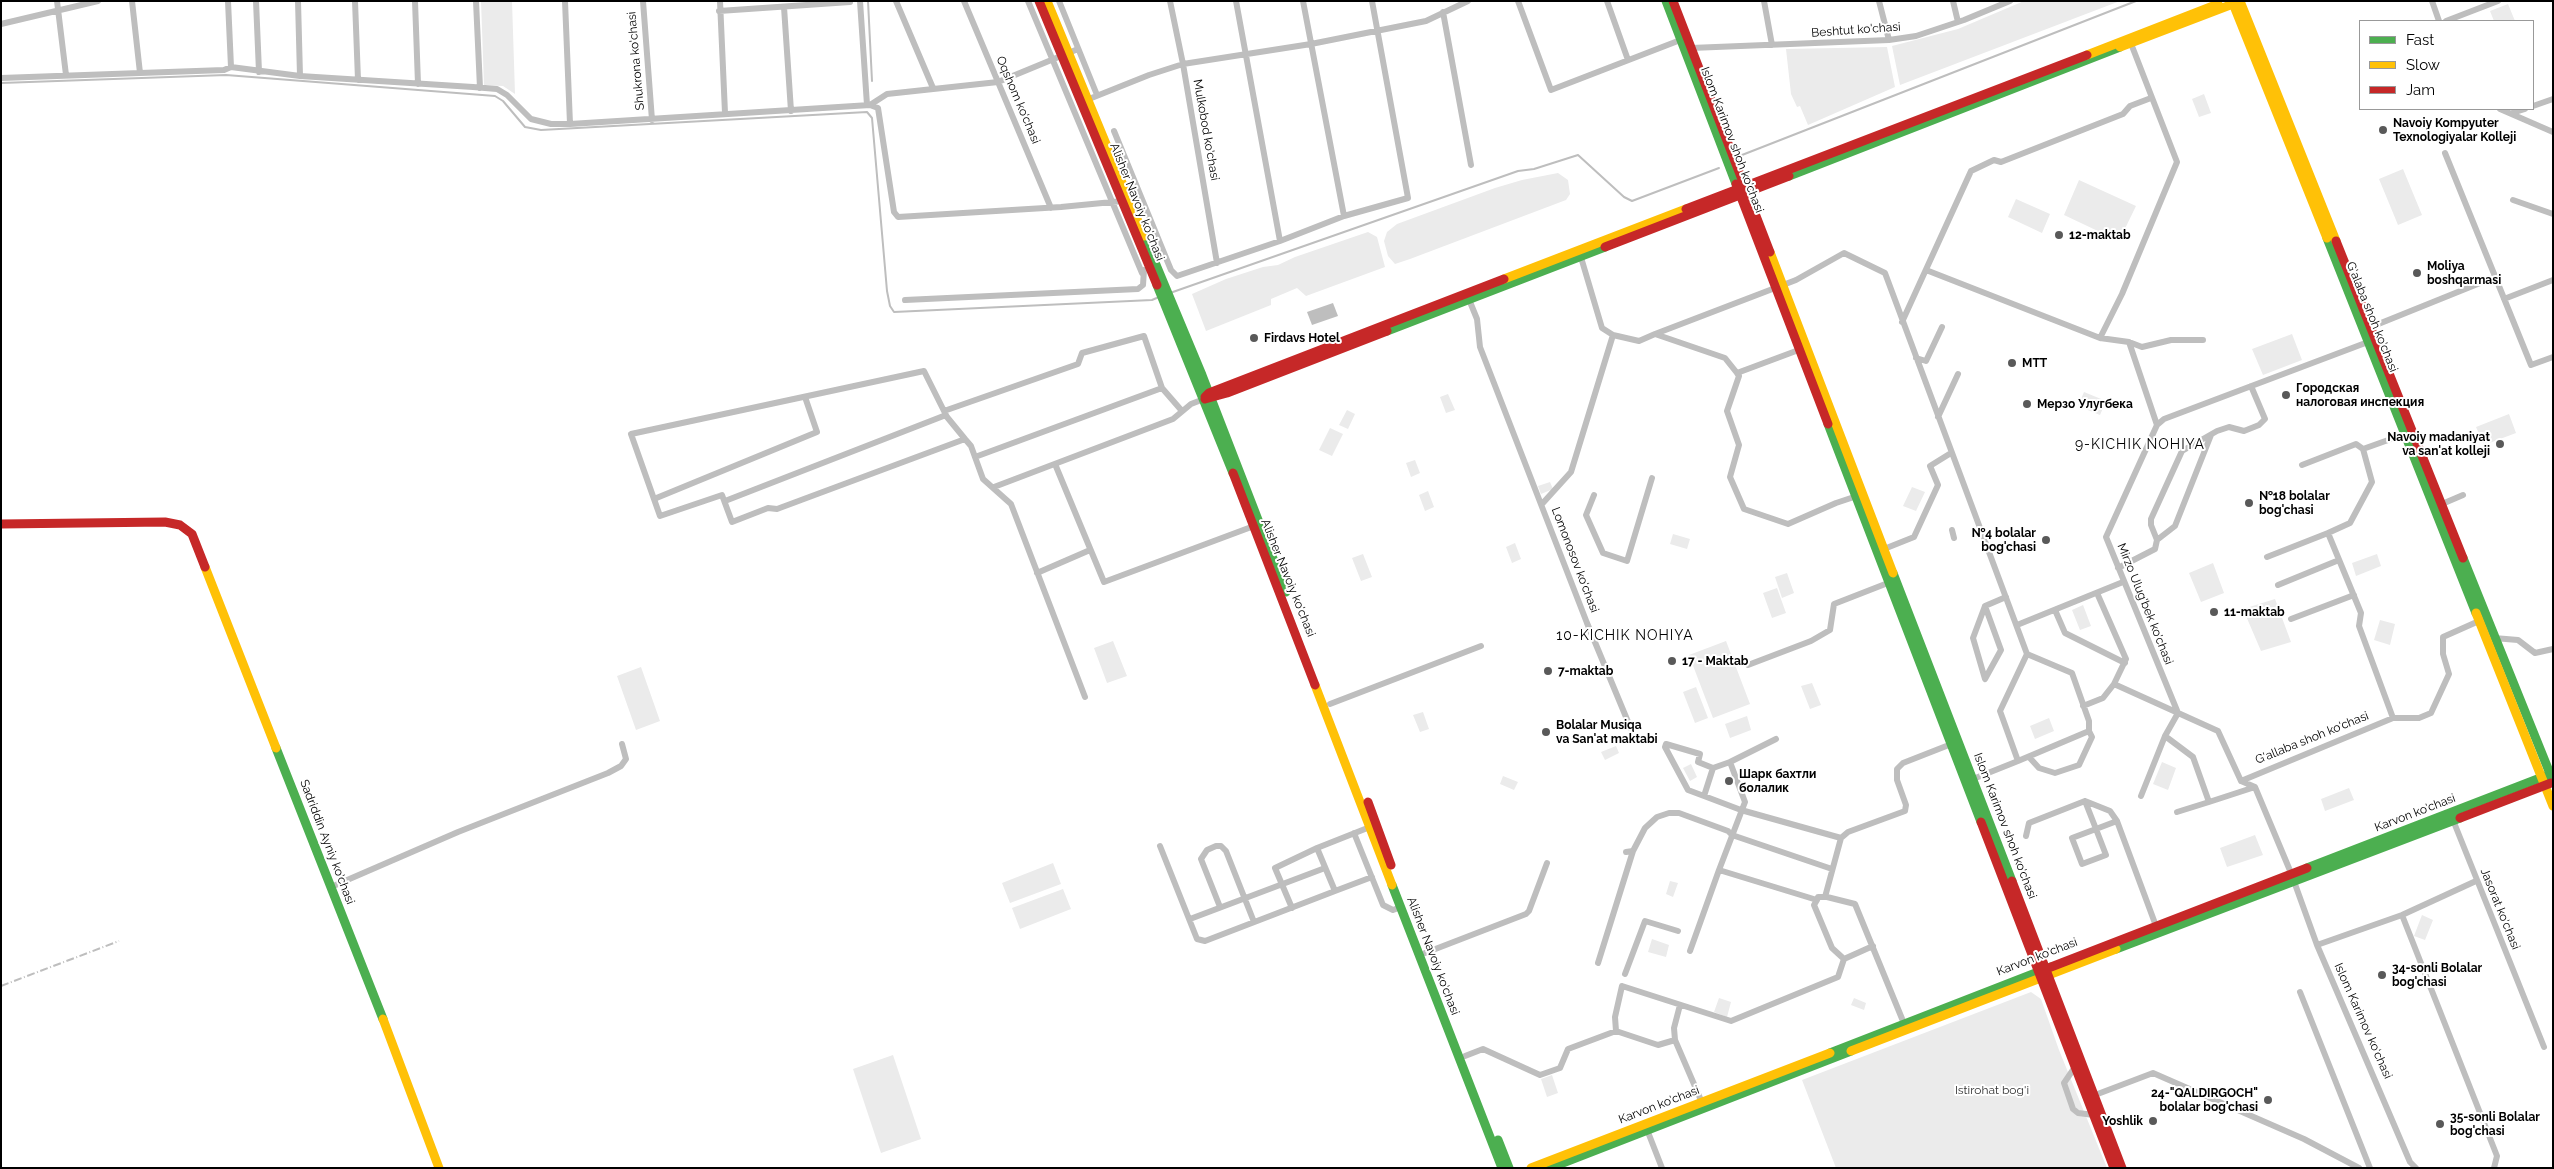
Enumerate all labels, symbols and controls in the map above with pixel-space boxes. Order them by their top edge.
street label: Shukrona ko'chasi [625,11,647,111]
street label: Beshtut ko'chasi [1811,20,1901,40]
legend [2359,20,2534,110]
text: Fast [2406,31,2434,49]
street label: Oqshom ko'chasi [993,54,1043,146]
text: Slow [2406,56,2440,74]
street label: Islom Karimov shoh ko'chasi [1697,65,1767,215]
street label: Mulkobod ko'chasi [1190,78,1222,182]
text: Jam [2406,81,2435,99]
place label: Navoiy Kompyuter Texnologiyalar Kolleji [2393,116,2516,144]
marker: Navoiy Kompyuter Texnologiyalar Kolleji [2377,124,2389,136]
street label: Alisher Navoiy ko'chasi [1107,141,1167,263]
place label: 12-maktab [2069,228,2131,242]
marker: 12-maktab [2053,229,2065,241]
place label: Moliya boshqarmasi [2427,259,2501,287]
street label: G'alaba shoh ko'chasi [2343,260,2401,374]
marker: Moliya boshqarmasi [2411,267,2423,279]
place label: Firdavs Hotel [1264,331,1340,345]
marker: Firdavs Hotel [1248,332,1260,344]
place label: MTT [2022,356,2047,370]
marker: MTT [2006,357,2018,369]
place label: Городская налоговая инспекция [2296,381,2424,409]
marker: Городская налоговая инспекция [2280,389,2292,401]
place label: Мерзо Улугбека [2037,397,2133,411]
marker: Мерзо Улугбека [2021,398,2033,410]
place label: Navoiy madaniyat va san'at kolleji [2387,430,2490,458]
district label: 9-KICHIK NOHIYA [2073,437,2207,453]
marker: Navoiy madaniyat va san'at kolleji [2494,438,2506,450]
place label: №18 bolalar bog'chasi [2259,489,2330,517]
marker: №18 bolalar bog'chasi [2243,497,2255,509]
street label: Lomonosov ko'chasi [1548,505,1602,615]
street label: Alisher Navoiy ko'chasi [1258,517,1318,639]
place label: №4 bolalar bog'chasi [1972,526,2036,554]
marker: №4 bolalar bog'chasi [2040,534,2052,546]
street label: Mirzo Ulug'bek ko'chasi [2114,541,2176,667]
place label: 11-maktab [2224,605,2285,619]
marker: 11-maktab [2208,606,2220,618]
district label: 10-KICHIK NOHIYA [1554,628,1696,644]
place label: 17 - Maktab [1682,654,1748,668]
marker: 17 - Maktab [1666,655,1678,667]
place label: 7-maktab [1558,664,1613,678]
marker: 7-maktab [1542,665,1554,677]
street label: G'allaba shoh ko'chasi [2253,709,2371,767]
place label: Bolalar Musiqa va San'at maktabi [1556,718,1658,746]
marker: Bolalar Musiqa va San'at maktabi [1540,726,1552,738]
street label: Islom Karimov shoh ko'chasi [1970,751,2040,901]
place label: Шарк бахтли болалик [1739,767,1816,795]
marker: Шарк бахтли болалик [1723,775,1735,787]
street label: Sadriddin Ayniy ko'chasi [297,778,357,906]
street label: Karvon ko'chasi [2373,791,2457,835]
street label: Jasorat ko‘chasi [2477,866,2523,952]
street label: Alisher Navoiy ko'chasi [1404,895,1462,1017]
street label: Karvon ko'chasi [1995,935,2079,979]
street label: Islom Karimov ko‘chasi [2331,961,2395,1081]
place label: 34-sonli Bolalar bog'chasi [2392,961,2482,989]
marker: 34-sonli Bolalar bog'chasi [2376,969,2388,981]
street label: Karvon ko'chasi [1617,1083,1701,1127]
park label: Istirohat bog'i [1955,1083,2029,1097]
place label: 24-"QALDIRGOCH" bolalar bog'chasi [2151,1086,2258,1114]
marker: 24-"QALDIRGOCH" bolalar bog'chasi [2262,1094,2274,1106]
place label: 35-sonli Bolalar bog'chasi [2450,1110,2540,1138]
place label: Yoshlik [2102,1114,2143,1128]
marker: Yoshlik [2147,1115,2159,1127]
marker: 35-sonli Bolalar bog'chasi [2434,1118,2446,1130]

